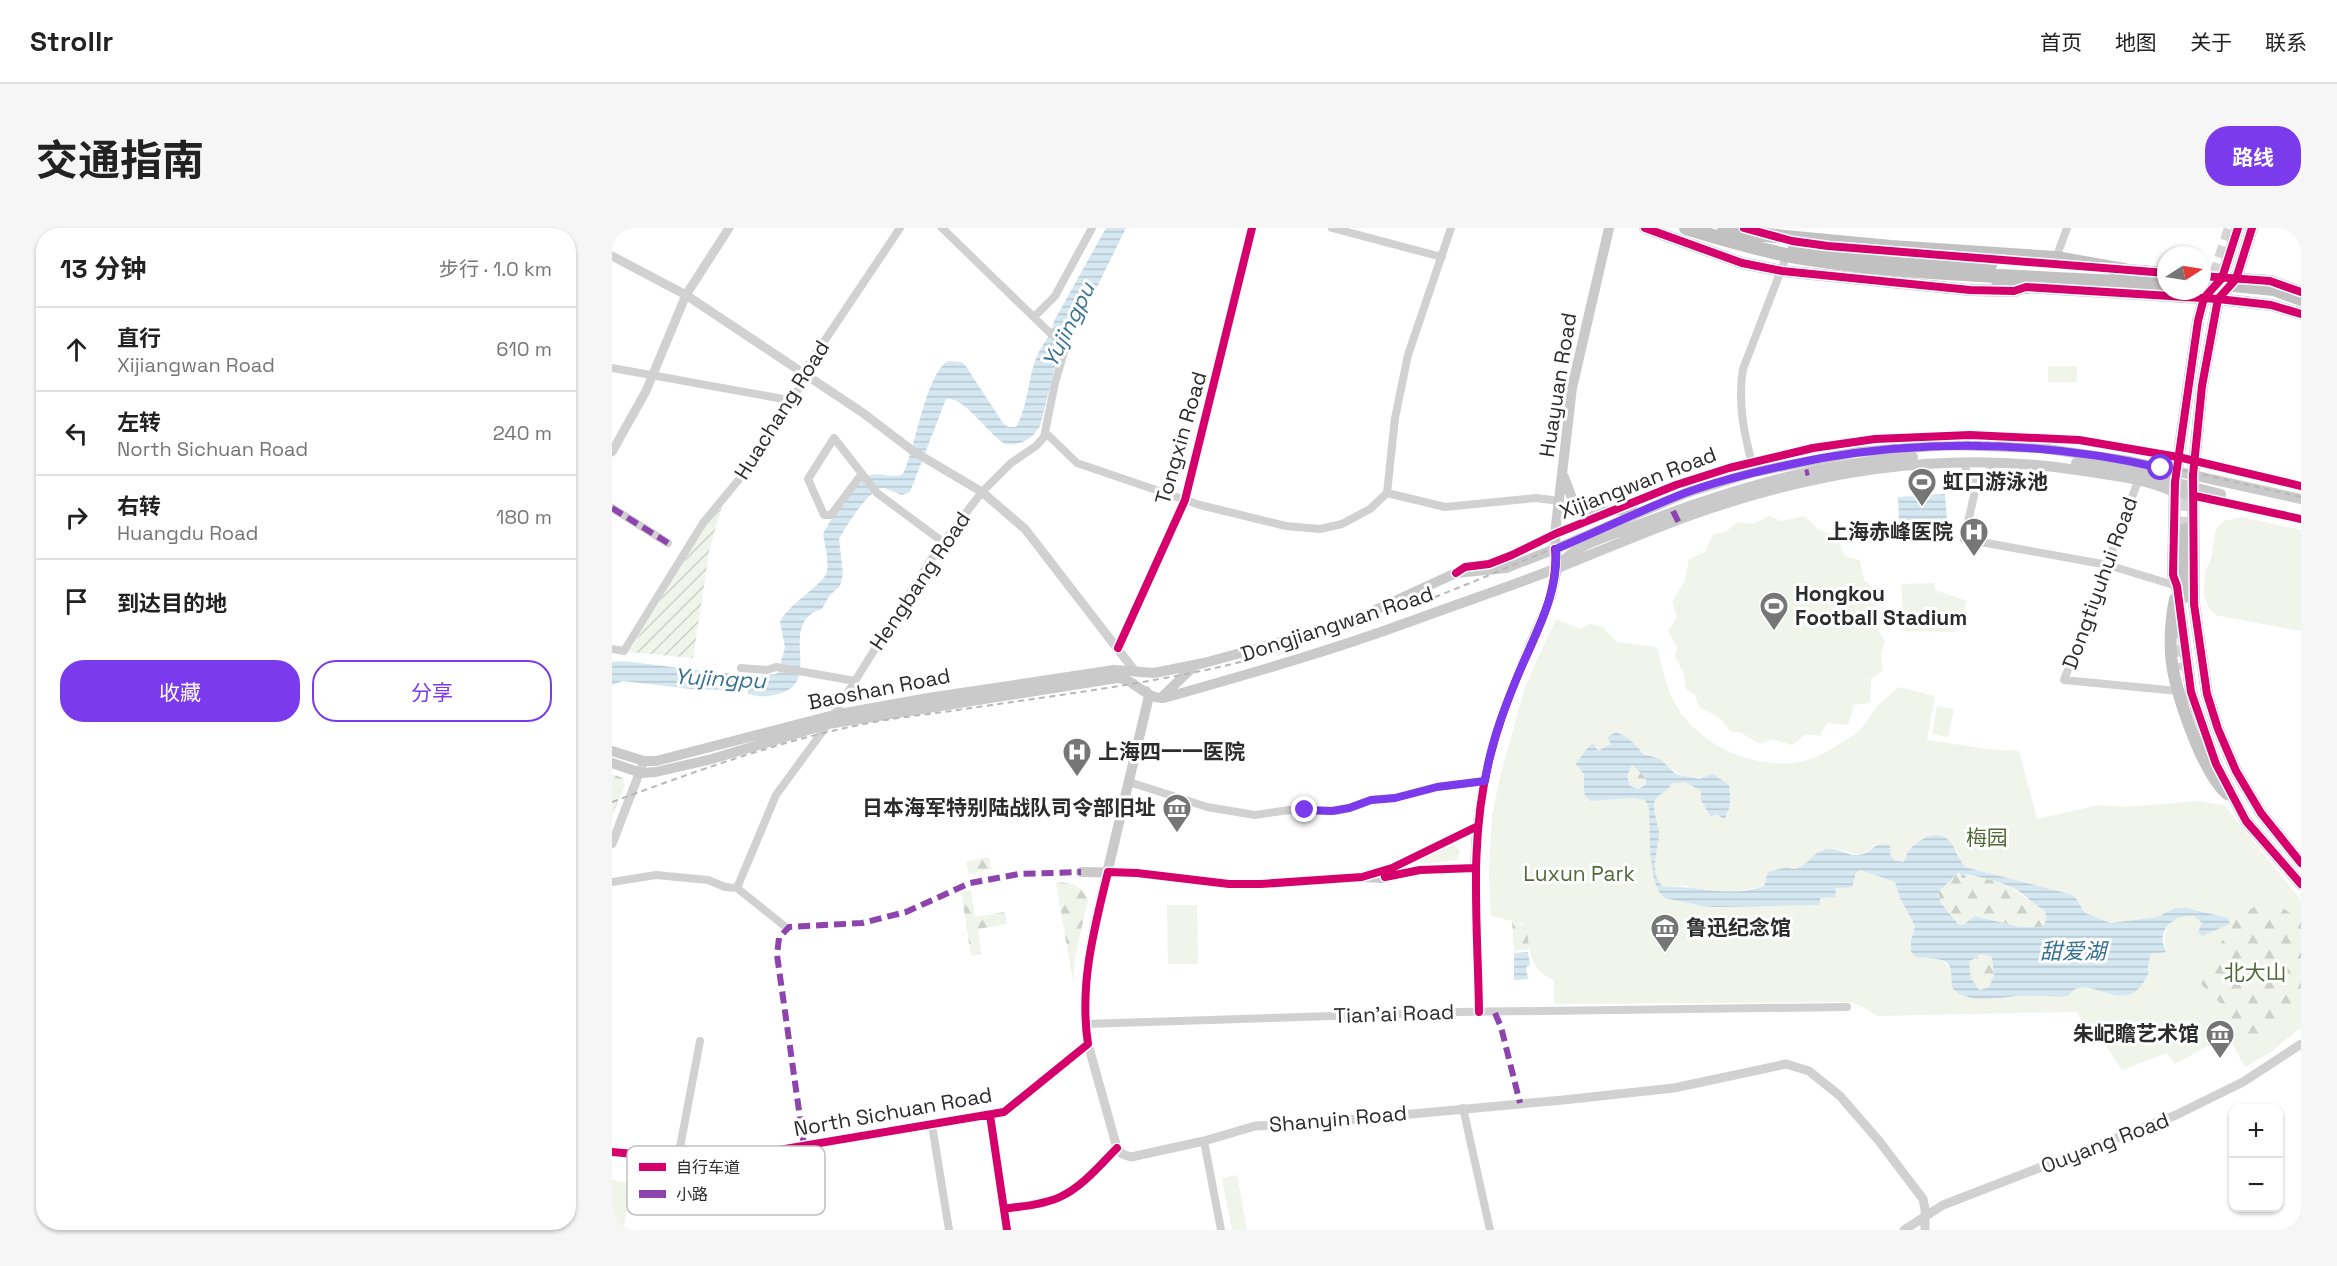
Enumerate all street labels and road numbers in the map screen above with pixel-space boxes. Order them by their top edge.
street label: Huayuan Road [1533,311,1582,459]
street label: Huachang Road [728,335,835,484]
street label: Tongxin Road [1149,368,1212,507]
street label: Xijiangwan Road [1556,440,1720,525]
street label: Dongtiyuhui Road [2056,493,2143,673]
street label: Hengbang Road [863,506,976,655]
street label: Dongjiangwan Road [1237,580,1436,667]
street label: Baoshan Road [805,661,952,716]
street label: Tian'ai Road [1333,998,1455,1029]
street label: North Sichuan Road [792,1081,994,1142]
street label: Shanyin Road [1268,1099,1408,1138]
street label: Ouyang Road [2037,1106,2173,1179]

